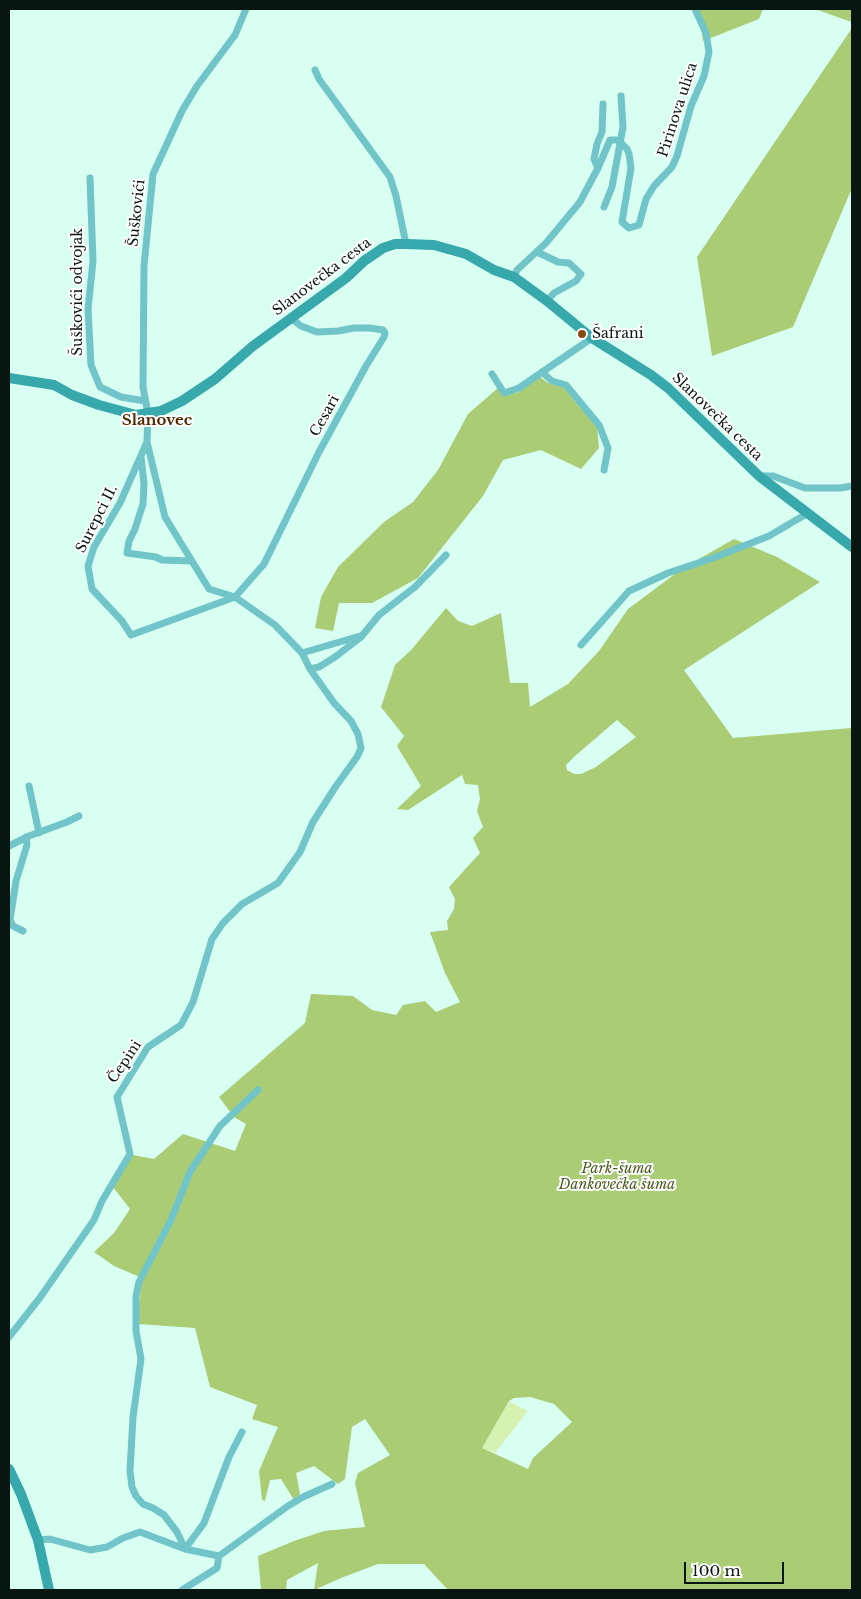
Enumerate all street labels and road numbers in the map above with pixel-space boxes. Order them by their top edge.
street label: Pirinova ulica [655,61,701,159]
street label: Šuškovići [125,179,149,247]
street label: Šuškovići odvojak [70,228,86,356]
street label: Slanovečka cesta [269,235,375,319]
street label: Slanovečka cesta [668,370,766,464]
street label: Cesari [307,392,343,440]
street label: Surepci II. [73,482,121,556]
street label: Čepini [105,1037,145,1087]

